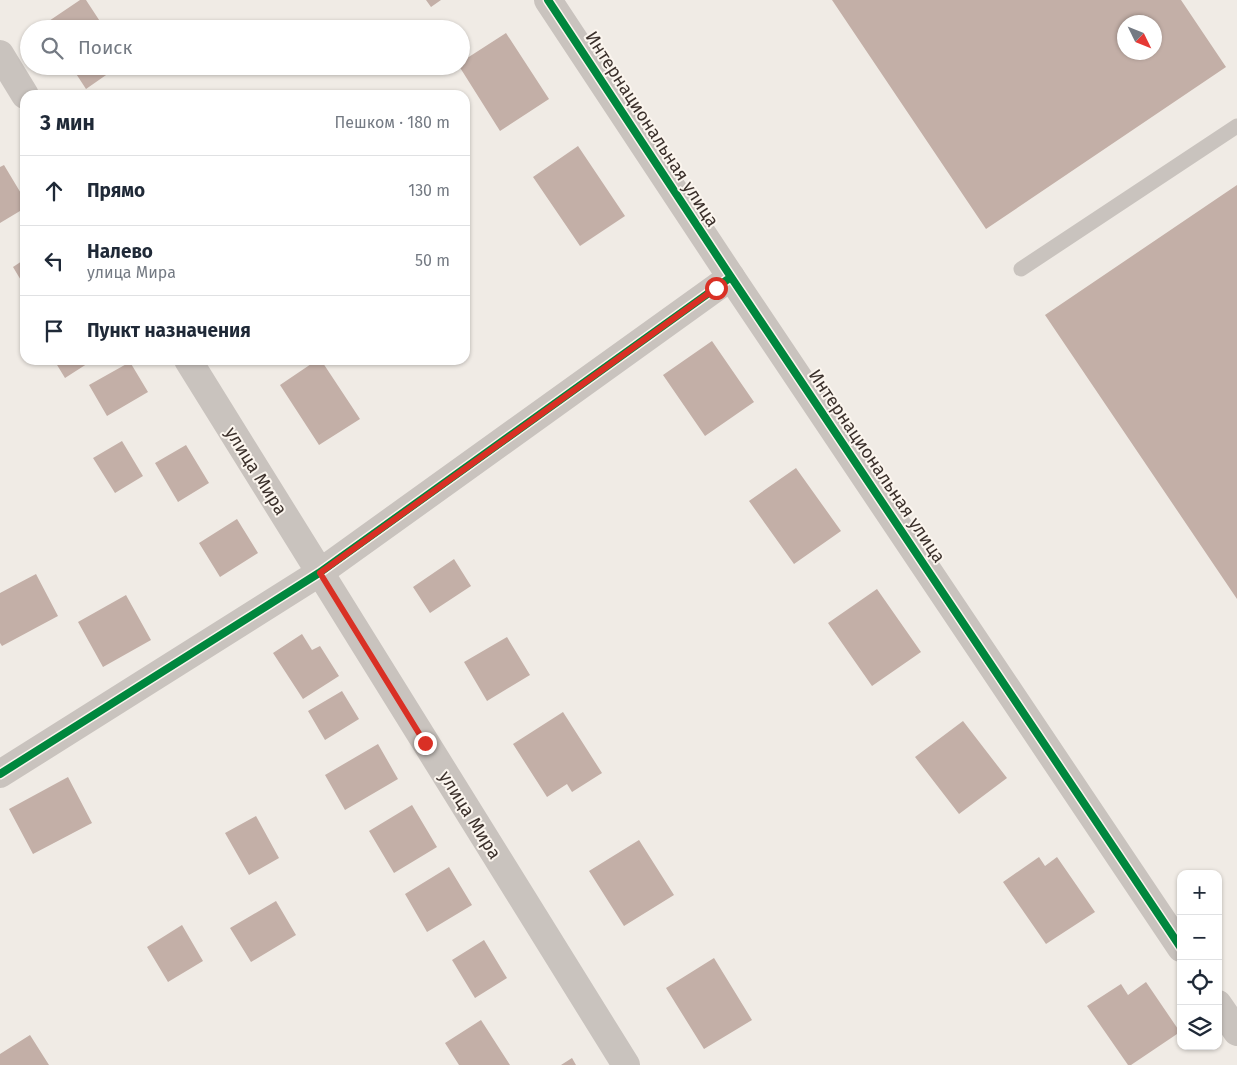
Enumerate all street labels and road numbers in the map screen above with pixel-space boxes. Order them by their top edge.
street label: Интернациональная улица [580,27,724,231]
street label: Интернациональная улица [804,365,950,567]
street label: улица Мира [220,423,292,519]
street label: улица Мира [434,767,506,863]

